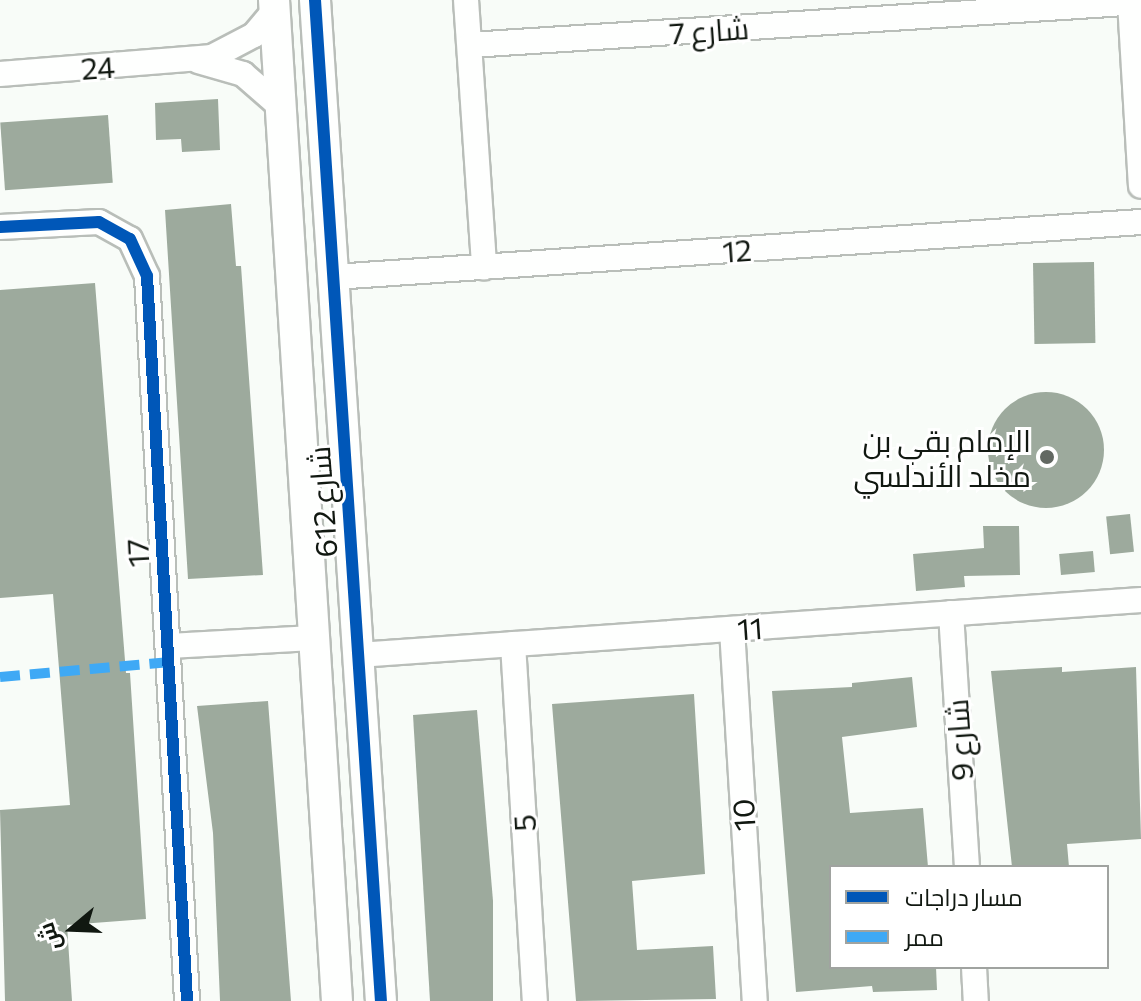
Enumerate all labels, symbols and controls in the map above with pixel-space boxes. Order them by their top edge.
street label: شارع 7 [668,9,750,51]
street label: 24 [80,48,116,86]
street label: 12 [721,231,753,269]
place label: الإمام بقي بن مخلد الأندلسي [854,422,1031,492]
street label: شارع 612 [300,445,344,559]
marker: الإمام بقي بن مخلد الأندلسي [1038,448,1056,466]
street label: 17 [118,538,156,568]
street label: 11 [736,609,764,647]
street label: شارع 9 [938,698,980,782]
street label: 10 [724,798,762,832]
street label: 5 [506,813,542,833]
legend [829,865,1109,969]
text: مسار دراجات [905,882,1023,911]
north arrow [32,889,112,969]
text: ش [31,919,66,955]
text: ممر [905,922,944,951]

